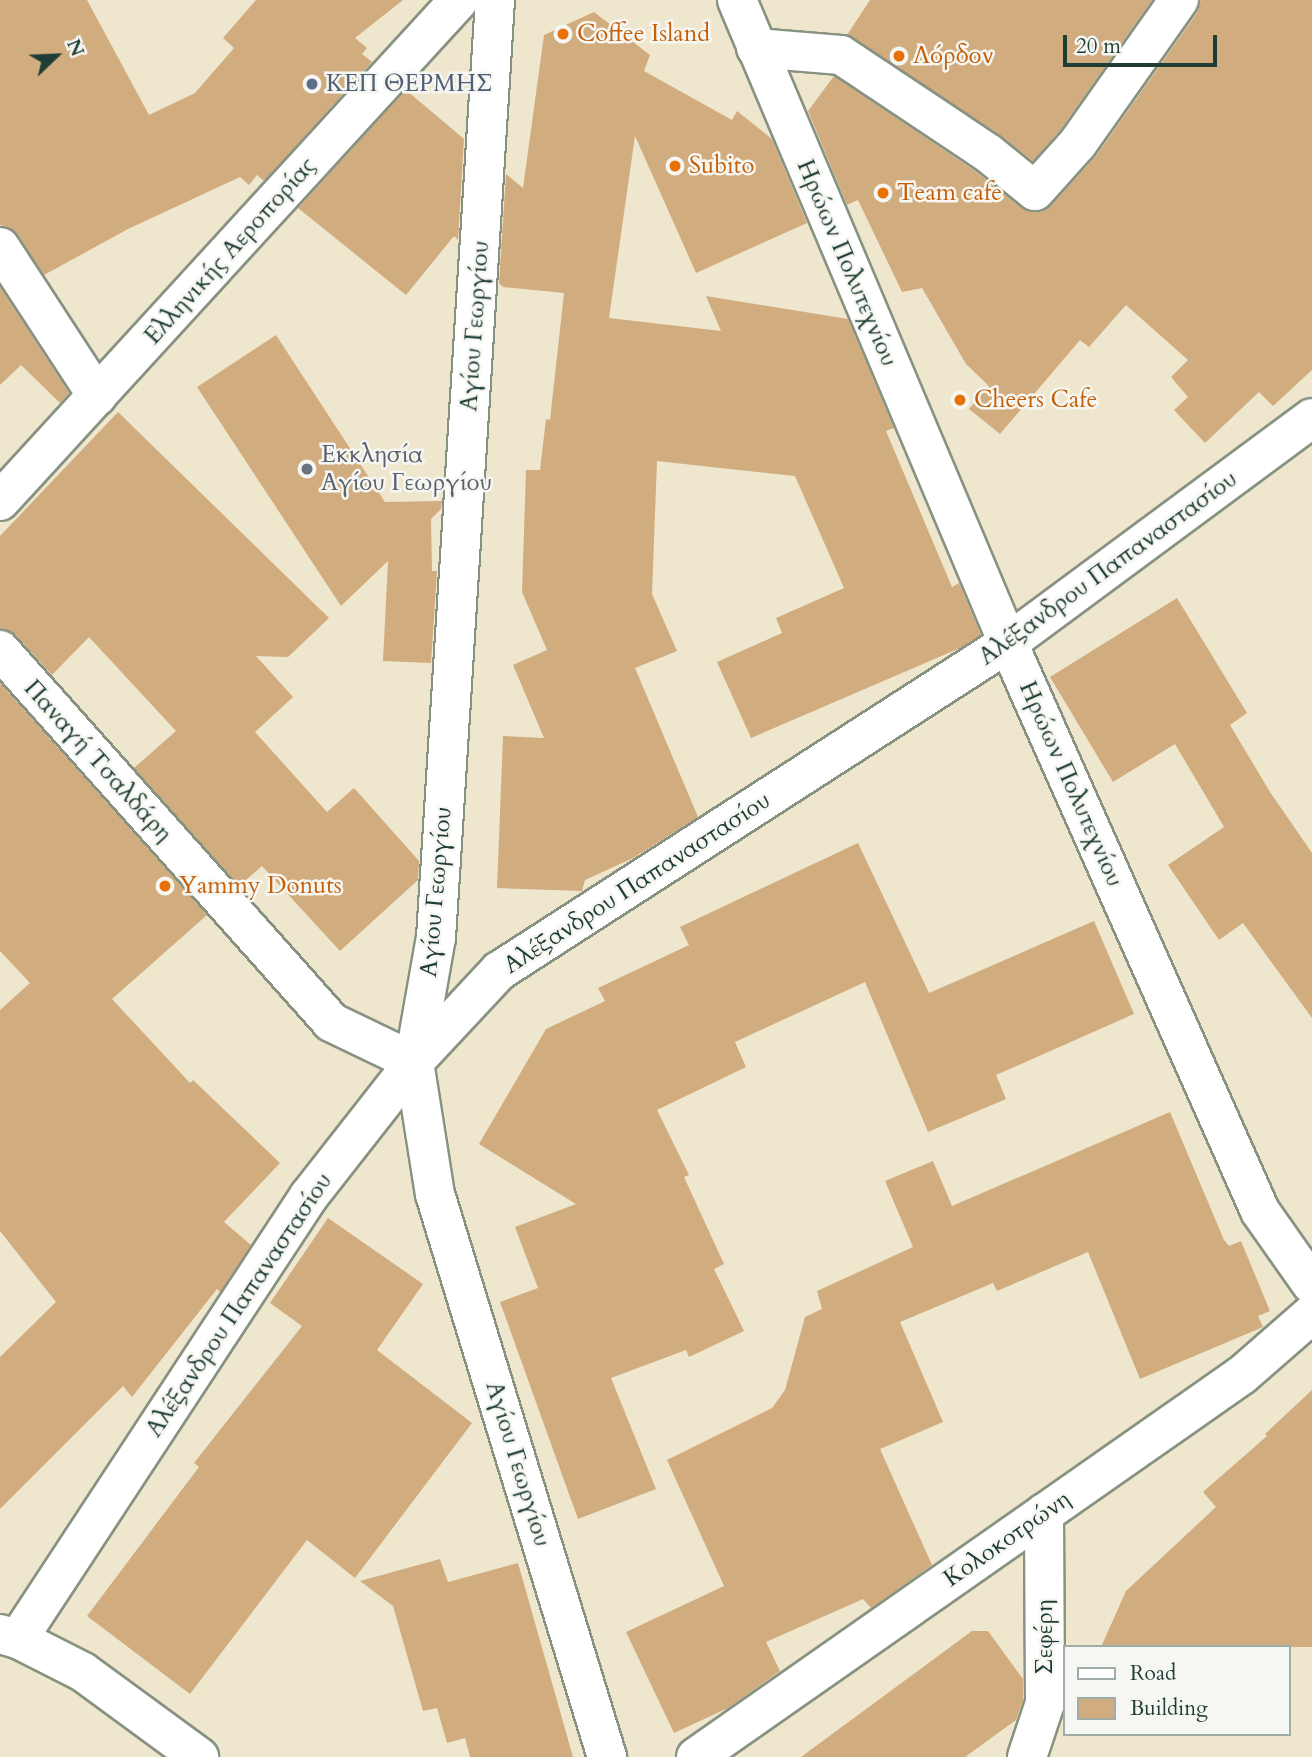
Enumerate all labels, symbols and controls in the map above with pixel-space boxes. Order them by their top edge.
place label: Coffee Island [577,20,710,48]
north arrow [21,21,91,91]
scale bar [1067,21,1221,65]
marker: Coffee Island [555,26,571,42]
text: 20 m [1076,32,1121,61]
text: N [60,35,91,60]
place label: Λόρδον [913,42,993,70]
marker: Λόρδον [891,48,907,64]
place label: ΚΕΠ ΘΕΡΜΗΣ [326,70,492,98]
marker: ΚΕΠ ΘΕΡΜΗΣ [304,76,320,92]
street label: Ελληνικής Αεροπορίας [138,152,322,350]
place label: Subito [689,152,754,180]
street label: Ηρώων Πολυτεχνίου [790,155,904,371]
marker: Subito [667,158,683,174]
place label: Team cafe [897,179,1002,207]
marker: Team cafe [875,185,891,201]
street label: Αγίου Γεωργίου [455,240,495,412]
place label: Cheers Cafe [974,386,1097,414]
marker: Cheers Cafe [952,392,968,408]
place label: Εκκλησία Αγίου Γεωργίου [321,441,492,497]
marker: Εκκλησία Αγίου Γεωργίου [299,461,315,477]
street label: Αλέξανδρου Παπαναστασίου [973,465,1243,671]
street label: Παναγή Τσαλδάρη [18,674,178,848]
street label: Ηρώων Πολυτεχνίου [1013,677,1129,891]
street label: Αλέξανδρου Παπαναστασίου [498,786,776,980]
street label: Αγίου Γεωργίου [414,806,458,978]
place label: Yammy Donuts [179,872,342,900]
marker: Yammy Donuts [157,878,173,894]
street label: Αλέξανδρου Παπαναστασίου [140,1167,338,1443]
street label: Αγίου Γεωργίου [479,1378,557,1550]
street label: Κολοκοτρώνη [938,1485,1076,1593]
street label: Σεφέρη [1031,1599,1059,1675]
legend [1064,1645,1291,1736]
text: Road [1130,1659,1176,1688]
text: Building [1130,1694,1208,1723]

